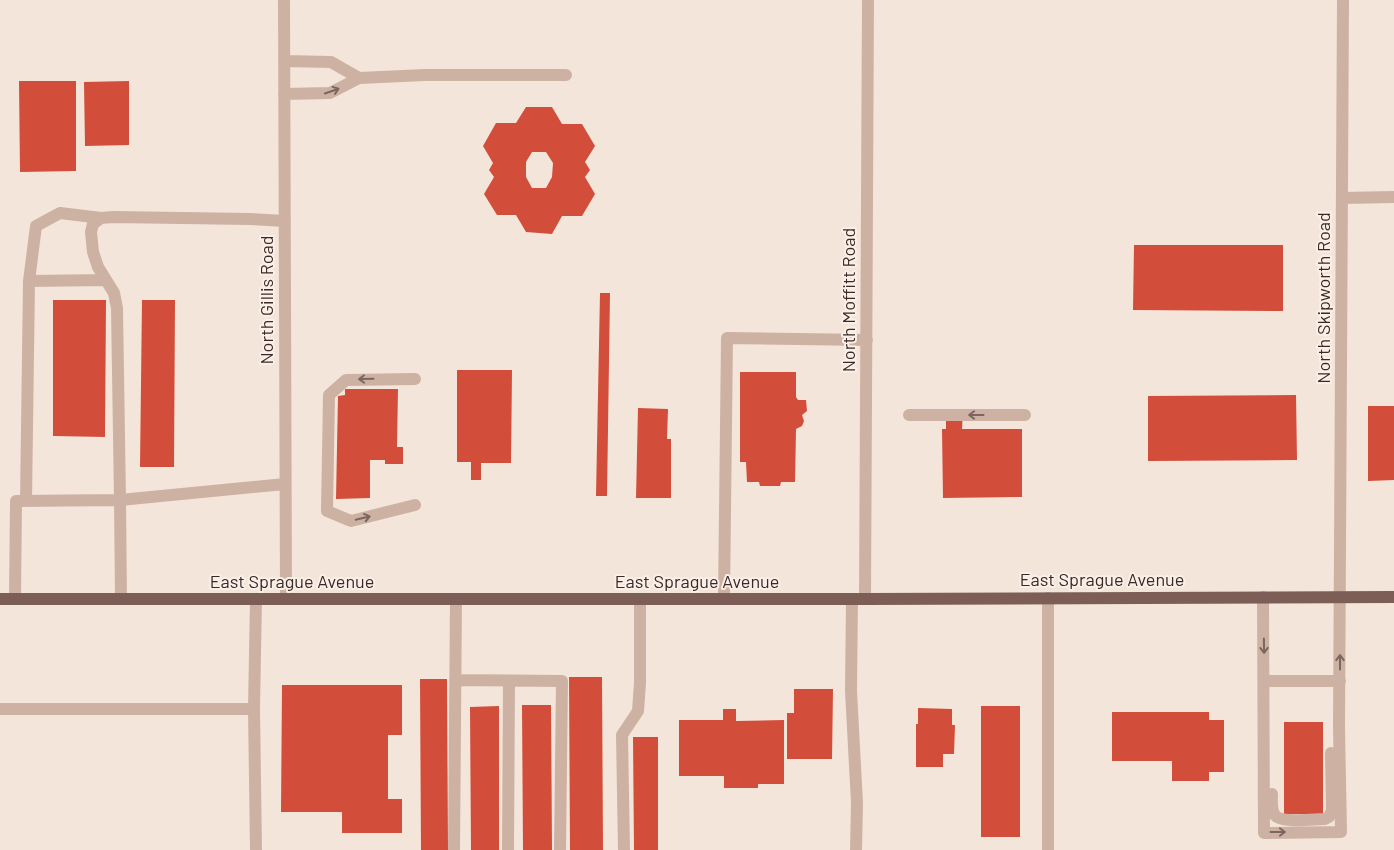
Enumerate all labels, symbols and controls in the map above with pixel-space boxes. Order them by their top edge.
one-way arrow [324,85,340,95]
street label: North Skipworth Road [1312,212,1334,384]
street label: North Moffitt Road [837,228,859,372]
street label: North Gillis Road [255,235,277,365]
one-way arrow [359,374,375,384]
one-way arrow [969,410,985,420]
one-way arrow [355,513,371,522]
street label: East Sprague Avenue [1020,568,1184,590]
street label: East Sprague Avenue [210,570,374,592]
street label: East Sprague Avenue [615,570,779,592]
one-way arrow [1259,638,1268,654]
one-way arrow [1335,654,1345,670]
one-way arrow [1270,827,1286,837]

